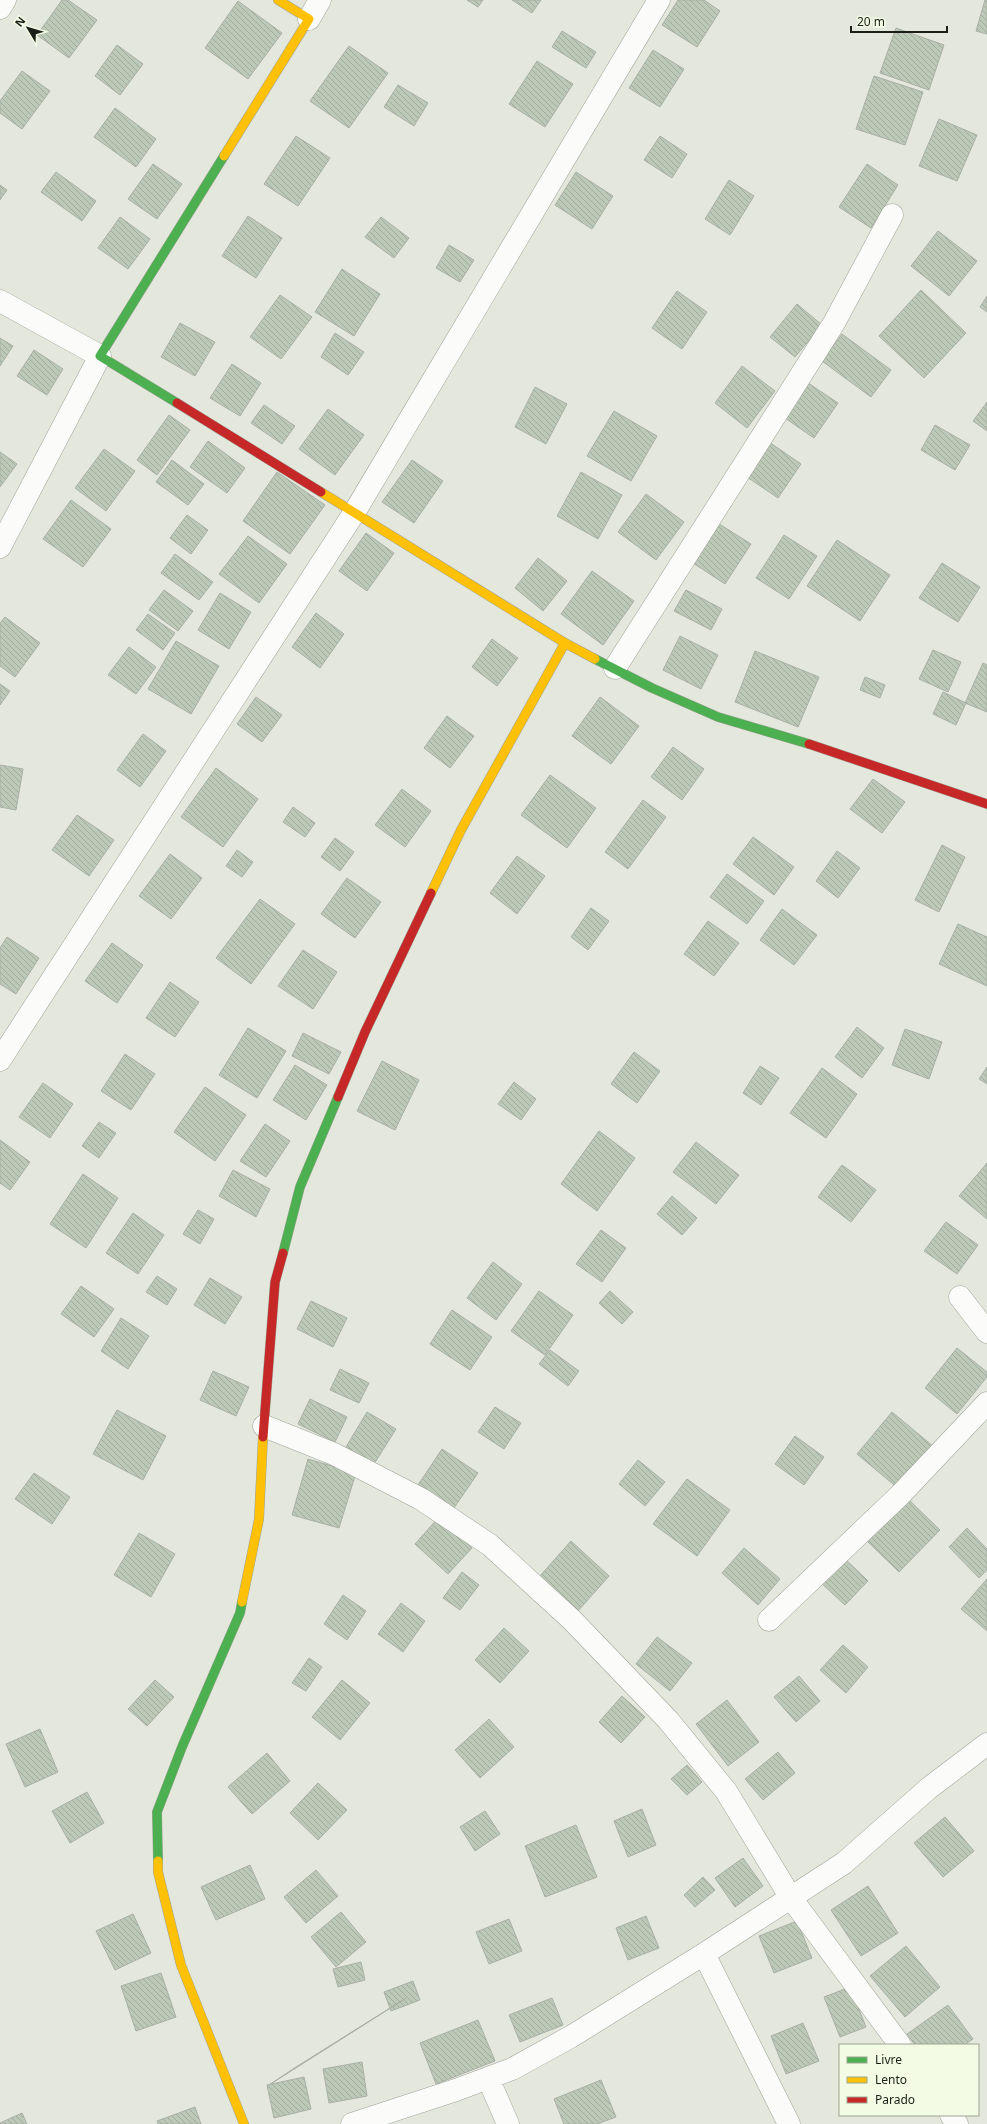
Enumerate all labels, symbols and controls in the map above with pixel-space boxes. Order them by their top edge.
north arrow [8,8,48,48]
scale bar [851,8,947,34]
text: N [11,13,28,30]
text: 20 m [857,13,885,30]
legend [839,2044,979,2116]
text: Livre [875,2051,902,2068]
text: Lento [875,2071,907,2088]
text: Parado [875,2091,915,2108]

